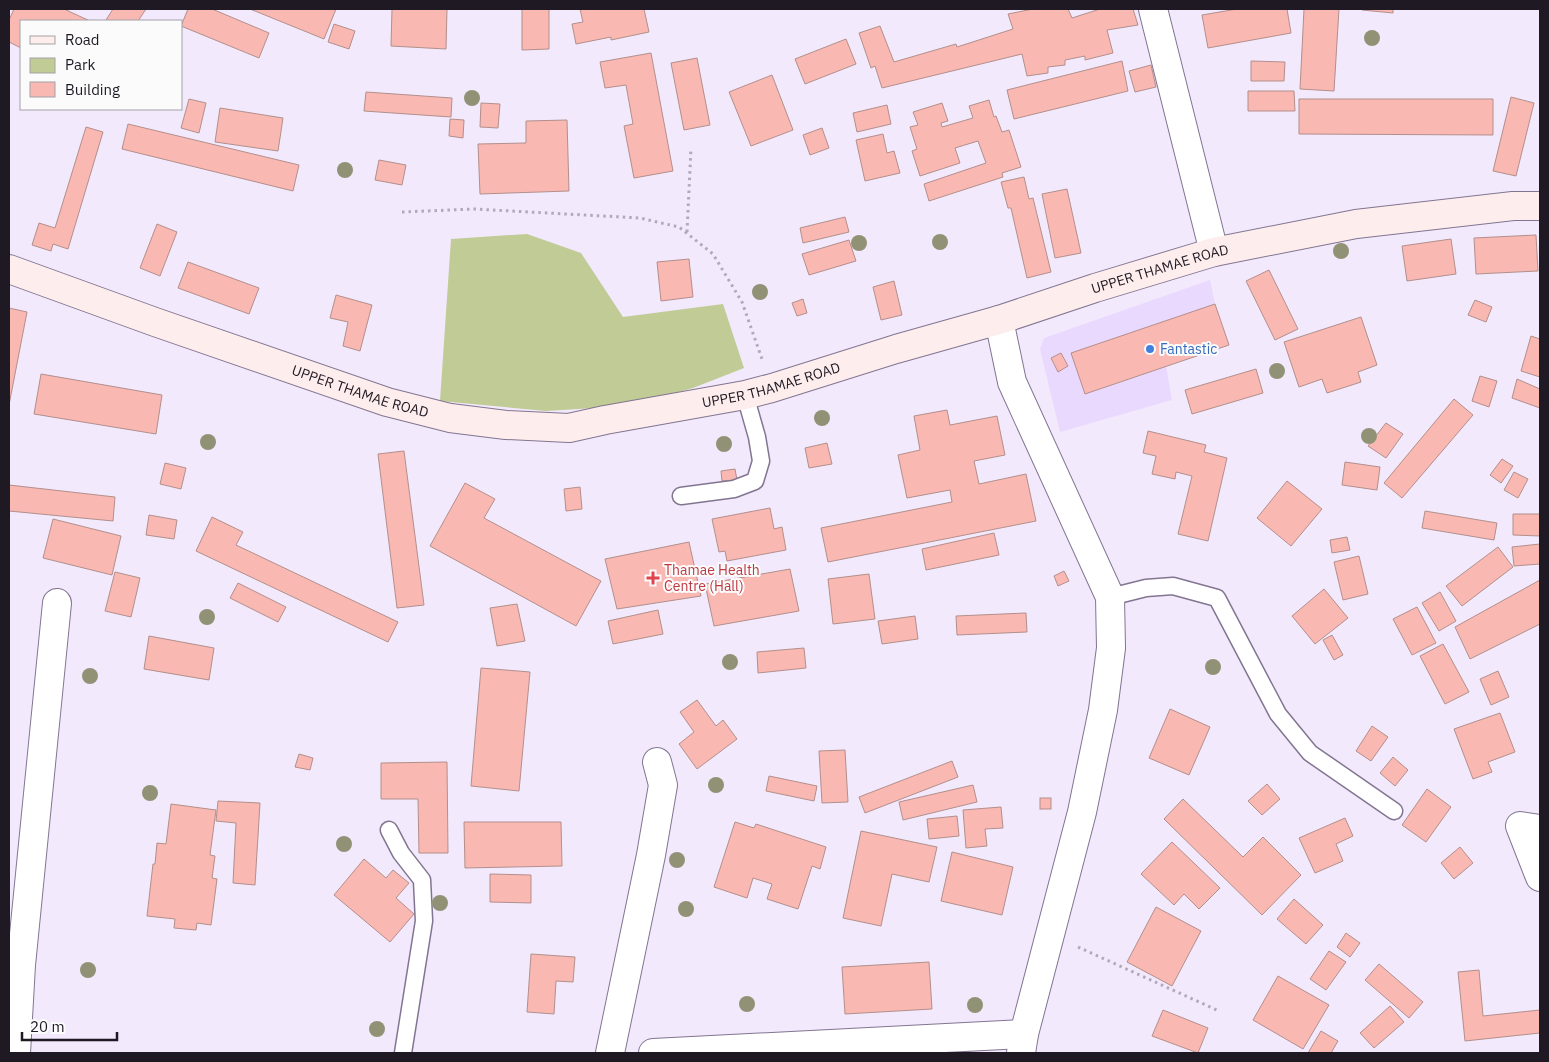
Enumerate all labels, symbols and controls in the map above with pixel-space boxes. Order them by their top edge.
legend [20,20,182,110]
text: Road [65,30,100,49]
text: Park [65,55,95,74]
text: Building [65,80,120,99]
street label: UPPER THAMAE ROAD [1089,240,1230,298]
place label: Fantastic [1160,340,1217,358]
marker: Fantastic [1144,343,1156,355]
street label: UPPER THAMAE ROAD [700,358,843,412]
street label: UPPER THAMAE ROAD [290,361,430,421]
place label: Thamae Health Centre (Hall) [664,561,760,595]
marker: Thamae Health Centre (Hall) [646,571,660,585]
scale bar [22,1010,118,1042]
text: 20 m [30,1017,65,1036]

